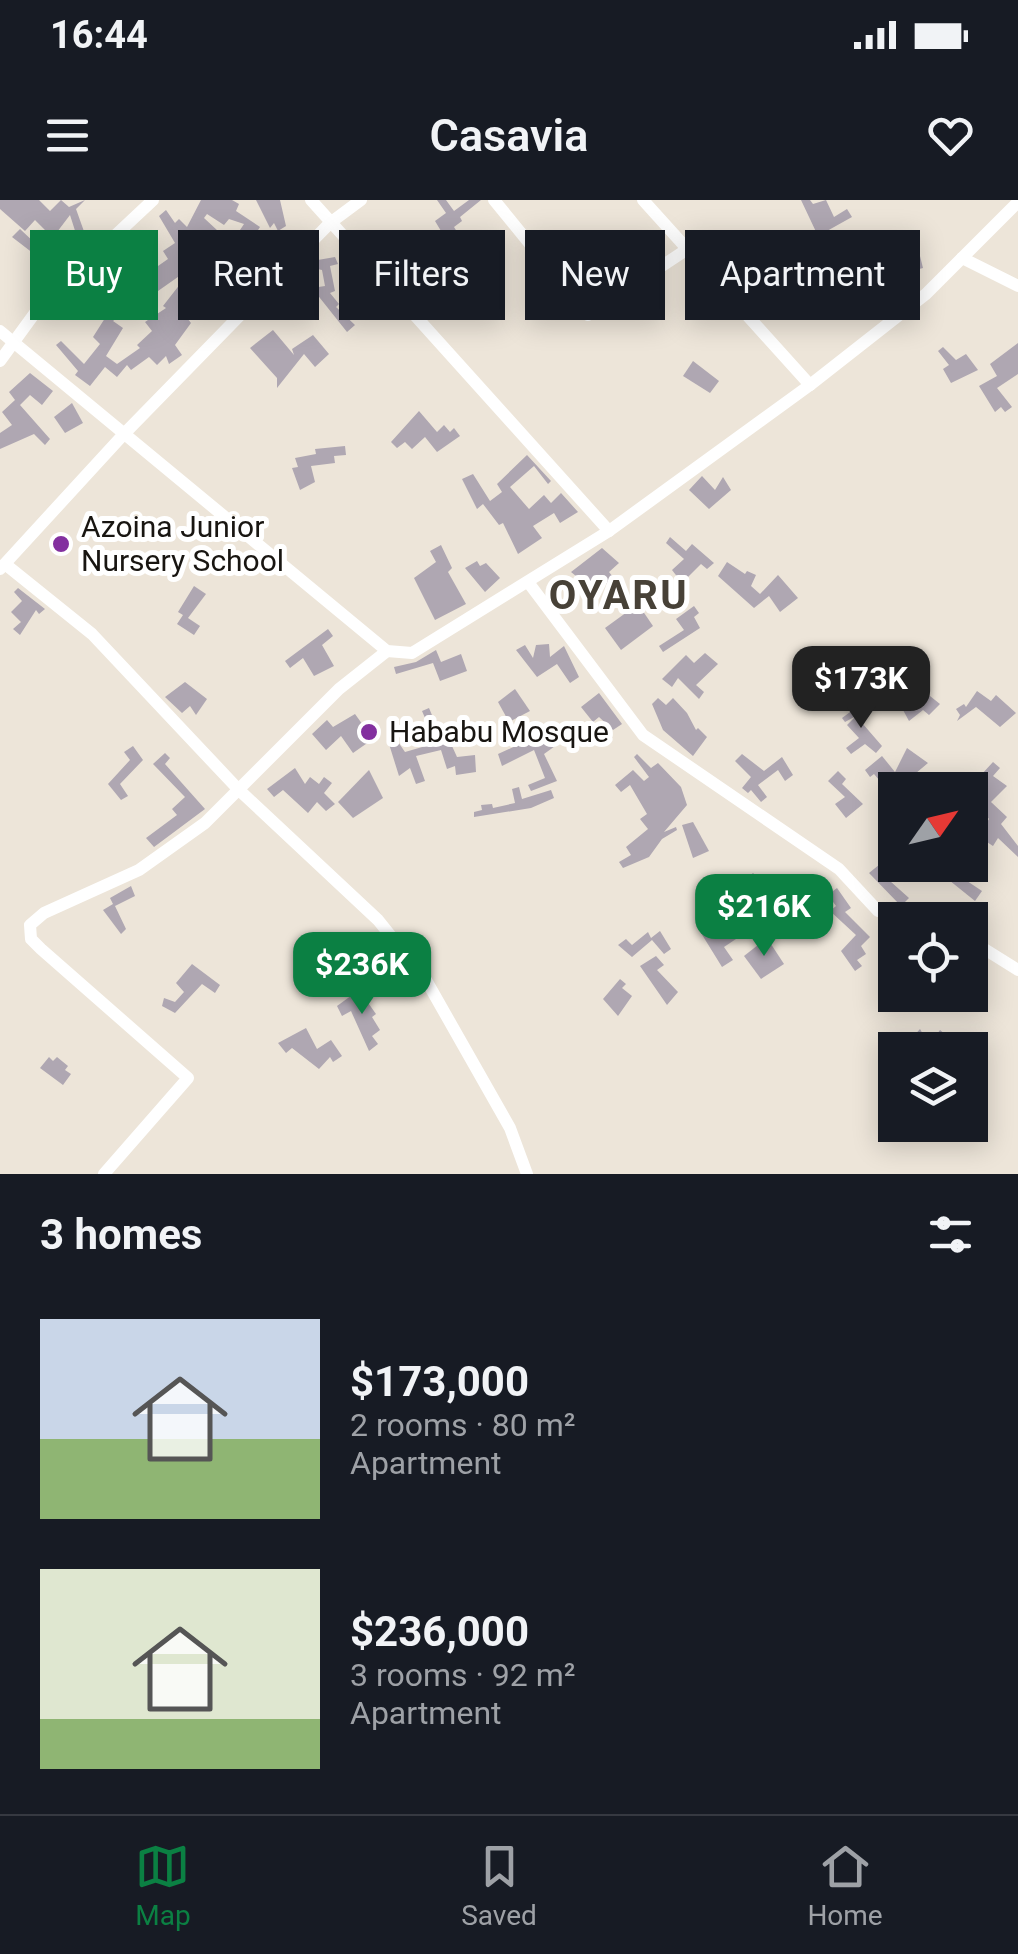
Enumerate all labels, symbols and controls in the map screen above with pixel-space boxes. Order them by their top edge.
text: 16:44 [50,13,148,57]
icon: menu [40,108,95,163]
icon: heart [923,108,978,163]
text: Casavia [430,109,588,162]
chip: Buy [30,230,158,320]
chip: Rent [178,230,319,320]
chip: Filters [339,230,505,320]
chip: New [525,230,665,320]
chip: Apartment [685,230,920,320]
place label: Azoina Junior Nursery School [81,509,284,578]
marker: Azoina Junior Nursery School [50,533,72,555]
district label: OYARU [549,572,689,619]
pin: $173K [791,646,931,731]
text: $173K [814,659,908,697]
place label: Hababu Mosque [389,714,609,749]
marker: Hababu Mosque [358,721,380,743]
north arrow [878,772,988,882]
map controls [878,772,988,1142]
pin: $216K [694,874,834,959]
text: $216K [717,887,811,925]
button: locate [878,902,988,1012]
pin: $236K [292,932,432,1017]
text: $236K [315,945,409,983]
button: layers [878,1032,988,1142]
icon: filters [923,1207,978,1262]
text: 3 homes [40,1210,202,1259]
text: $173,000 [350,1357,529,1406]
icon: home [120,1359,240,1479]
text: 2 rooms · 80 m² [350,1406,575,1444]
text: Apartment [350,1444,502,1482]
text: $236,000 [350,1607,529,1656]
icon: home [120,1609,240,1729]
text: 3 rooms · 92 m² [350,1656,575,1694]
text: Apartment [350,1694,502,1732]
tab: Map [135,1839,191,1932]
tab: Saved [461,1839,537,1932]
tab: Home [807,1839,883,1932]

